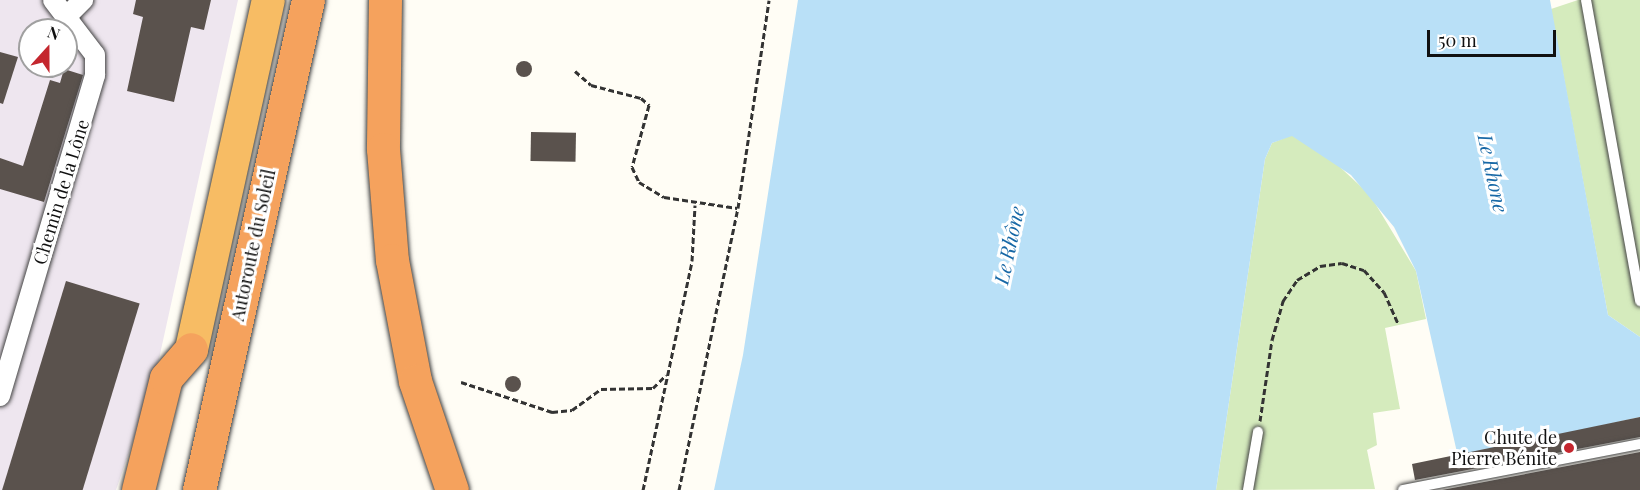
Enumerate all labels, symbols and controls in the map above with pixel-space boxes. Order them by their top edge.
north arrow [18,18,78,78]
scale bar [1430,18,1559,56]
text: N [45,21,63,44]
text: 50 m [1438,28,1477,52]
street label: Chemin de la Lône [29,116,93,268]
water label: Le Rhone [1474,132,1514,214]
street label: Autoroute du Soleil [226,167,280,323]
water label: Le Rhône [988,204,1028,286]
place label: Chute de Pierre Bénite [1451,427,1557,470]
marker: Chute de Pierre Bénite [1562,441,1576,455]

